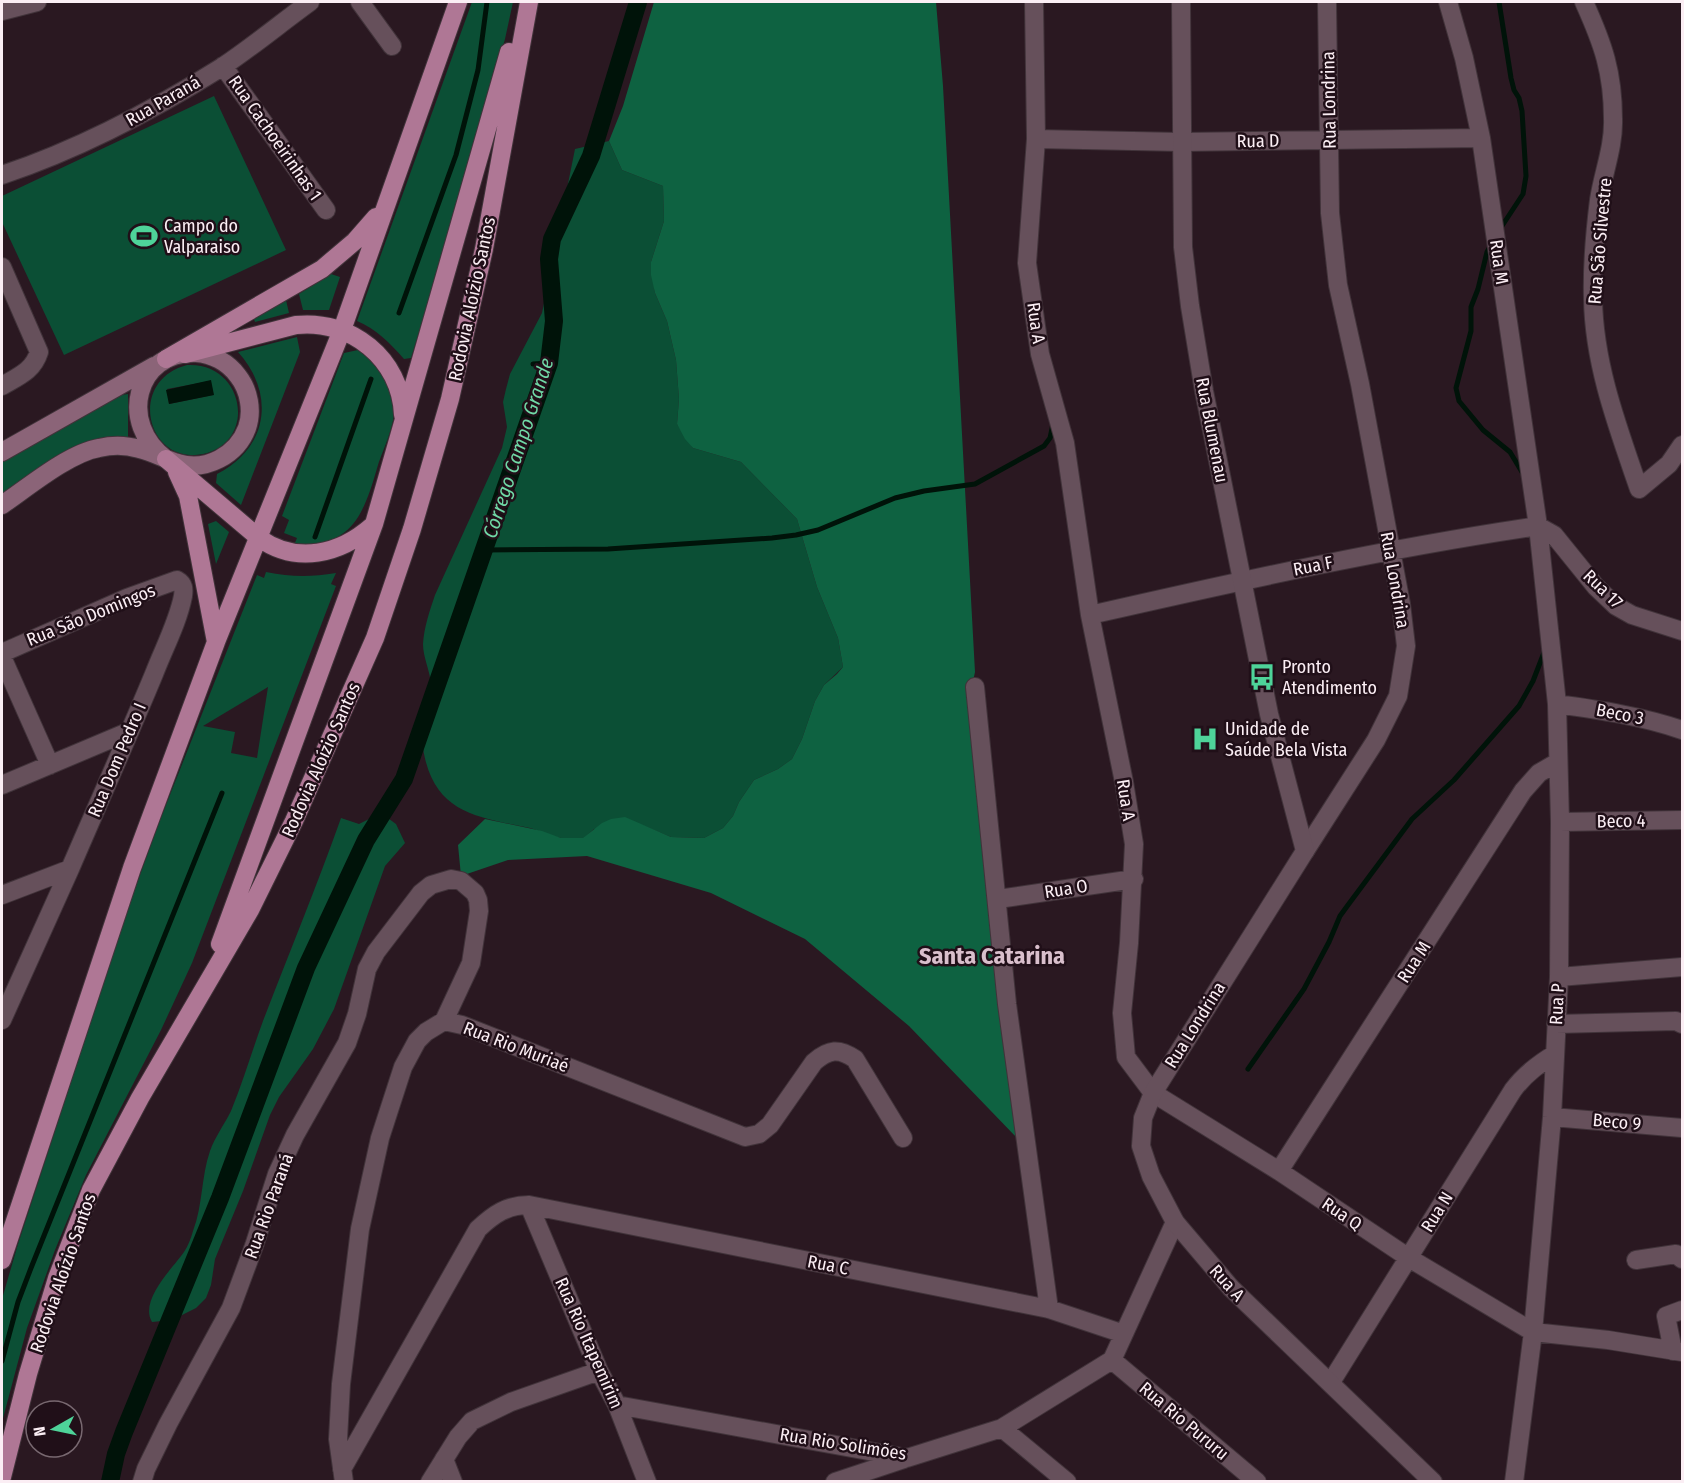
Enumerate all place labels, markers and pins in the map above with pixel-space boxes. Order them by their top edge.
place label: Campo do Valparaiso [164,215,240,258]
sports icon: Campo do Valparaiso [129,221,159,251]
place label: Pronto Atendimento [1282,656,1377,699]
bus stop icon: Pronto Atendimento [1247,662,1277,692]
place label: Unidade de Saúde Bela Vista [1225,718,1348,761]
hospital icon: Unidade de Saúde Bela Vista [1190,724,1220,754]

